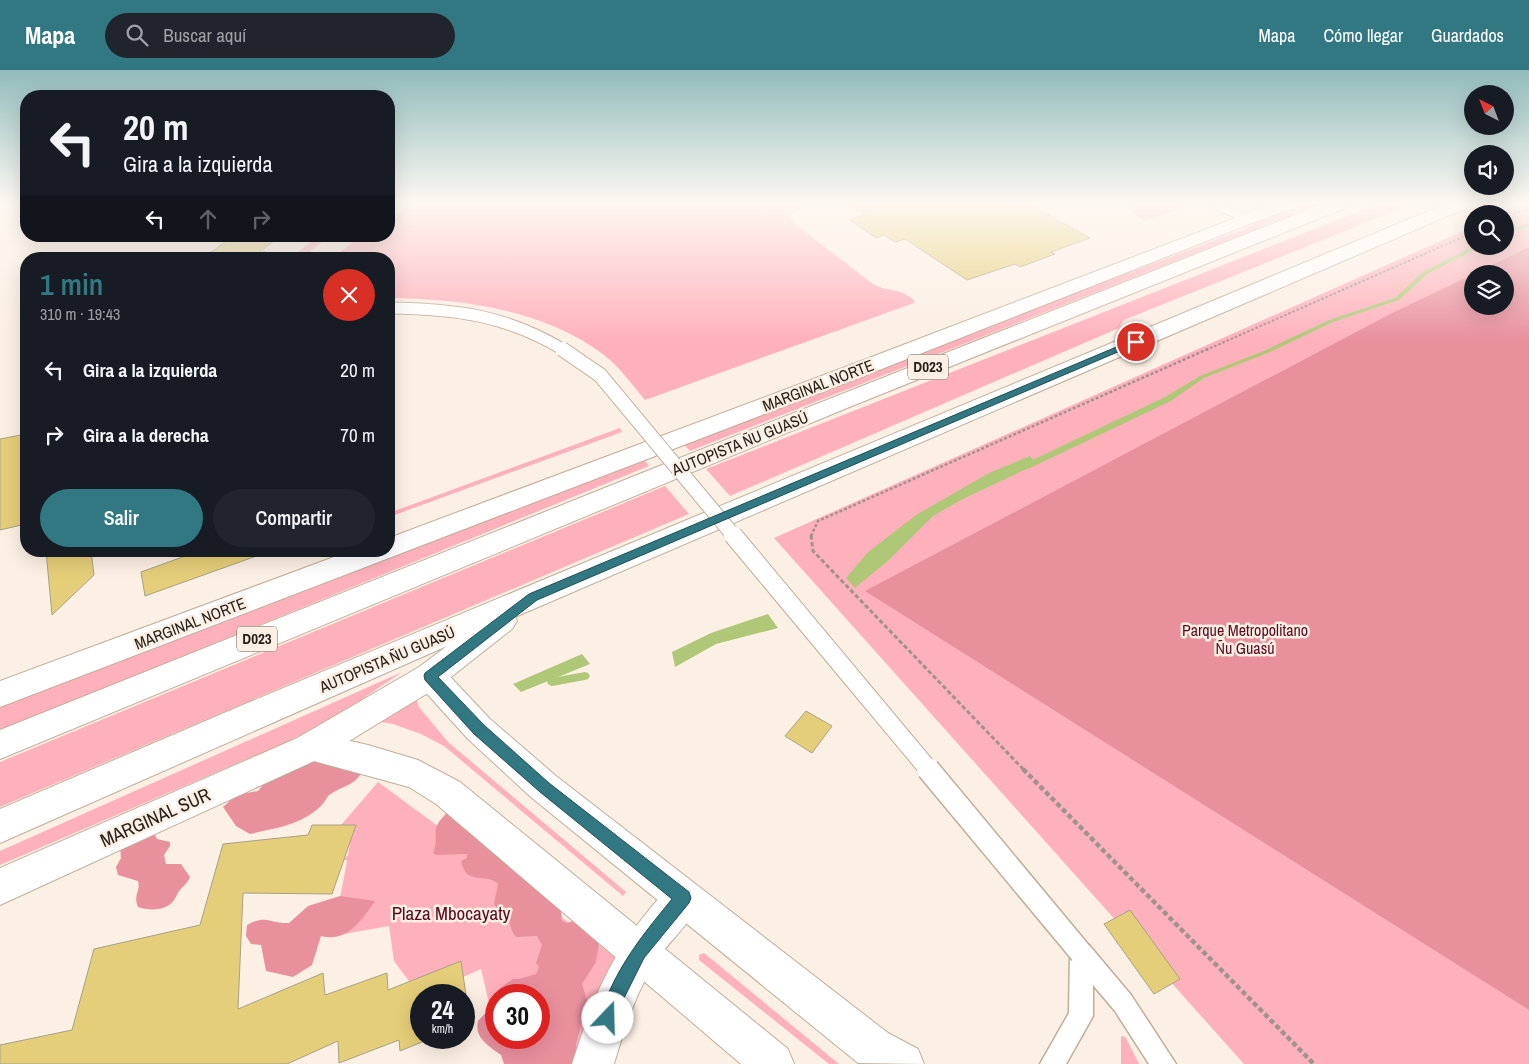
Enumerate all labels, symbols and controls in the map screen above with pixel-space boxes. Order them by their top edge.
search box [105,13,455,58]
text: Mapa [25,19,75,51]
icon: search [123,21,151,49]
text: Buscar aquí [163,22,246,48]
text: Mapa [1258,23,1295,48]
text: Cómo llegar [1323,23,1403,48]
text: Guardados [1431,23,1504,48]
north arrow [1464,85,1514,135]
map controls [1464,85,1514,315]
text: 20 m [123,104,188,151]
icon: left [40,110,105,175]
button: sound [1464,145,1514,195]
text: Gira a la izquierda [123,149,272,179]
icon: left [141,205,169,233]
icon: ahead [194,205,222,233]
icon: right [247,205,275,233]
button: search [1464,205,1514,255]
text: 1 min [40,264,103,304]
button: layers [1464,265,1514,315]
button: close [323,269,375,321]
text: 310 m · 19:43 [40,303,120,325]
pin [1115,321,1157,363]
icon: arrive [1122,328,1150,356]
street label: MARGINAL NORTE [759,354,877,416]
road number: D023 [908,354,948,380]
icon: left [40,356,68,384]
text: Gira a la izquierda [83,357,217,383]
text: 20 m [340,357,375,383]
street label: AUTOPISTA ÑU GUASÚ [668,406,812,481]
icon: right [40,421,68,449]
text: Gira a la derecha [83,422,209,448]
text: 70 m [340,422,375,448]
button: Salir [40,489,203,547]
button: Compartir [213,489,375,547]
street label: MARGINAL NORTE [131,592,249,654]
park label: Parque Metropolitano Ñu Guasú [1182,619,1308,659]
street label: AUTOPISTA ÑU GUASÚ [315,620,458,698]
road number: D023 [237,626,277,652]
street label: MARGINAL SUR [96,781,214,853]
park label: Plaza Mbocayaty [392,900,511,926]
speed limit sign: 30 [485,984,550,1049]
position arrow [581,991,633,1043]
text: 24 [431,993,454,1027]
text: km/h [432,1021,453,1037]

